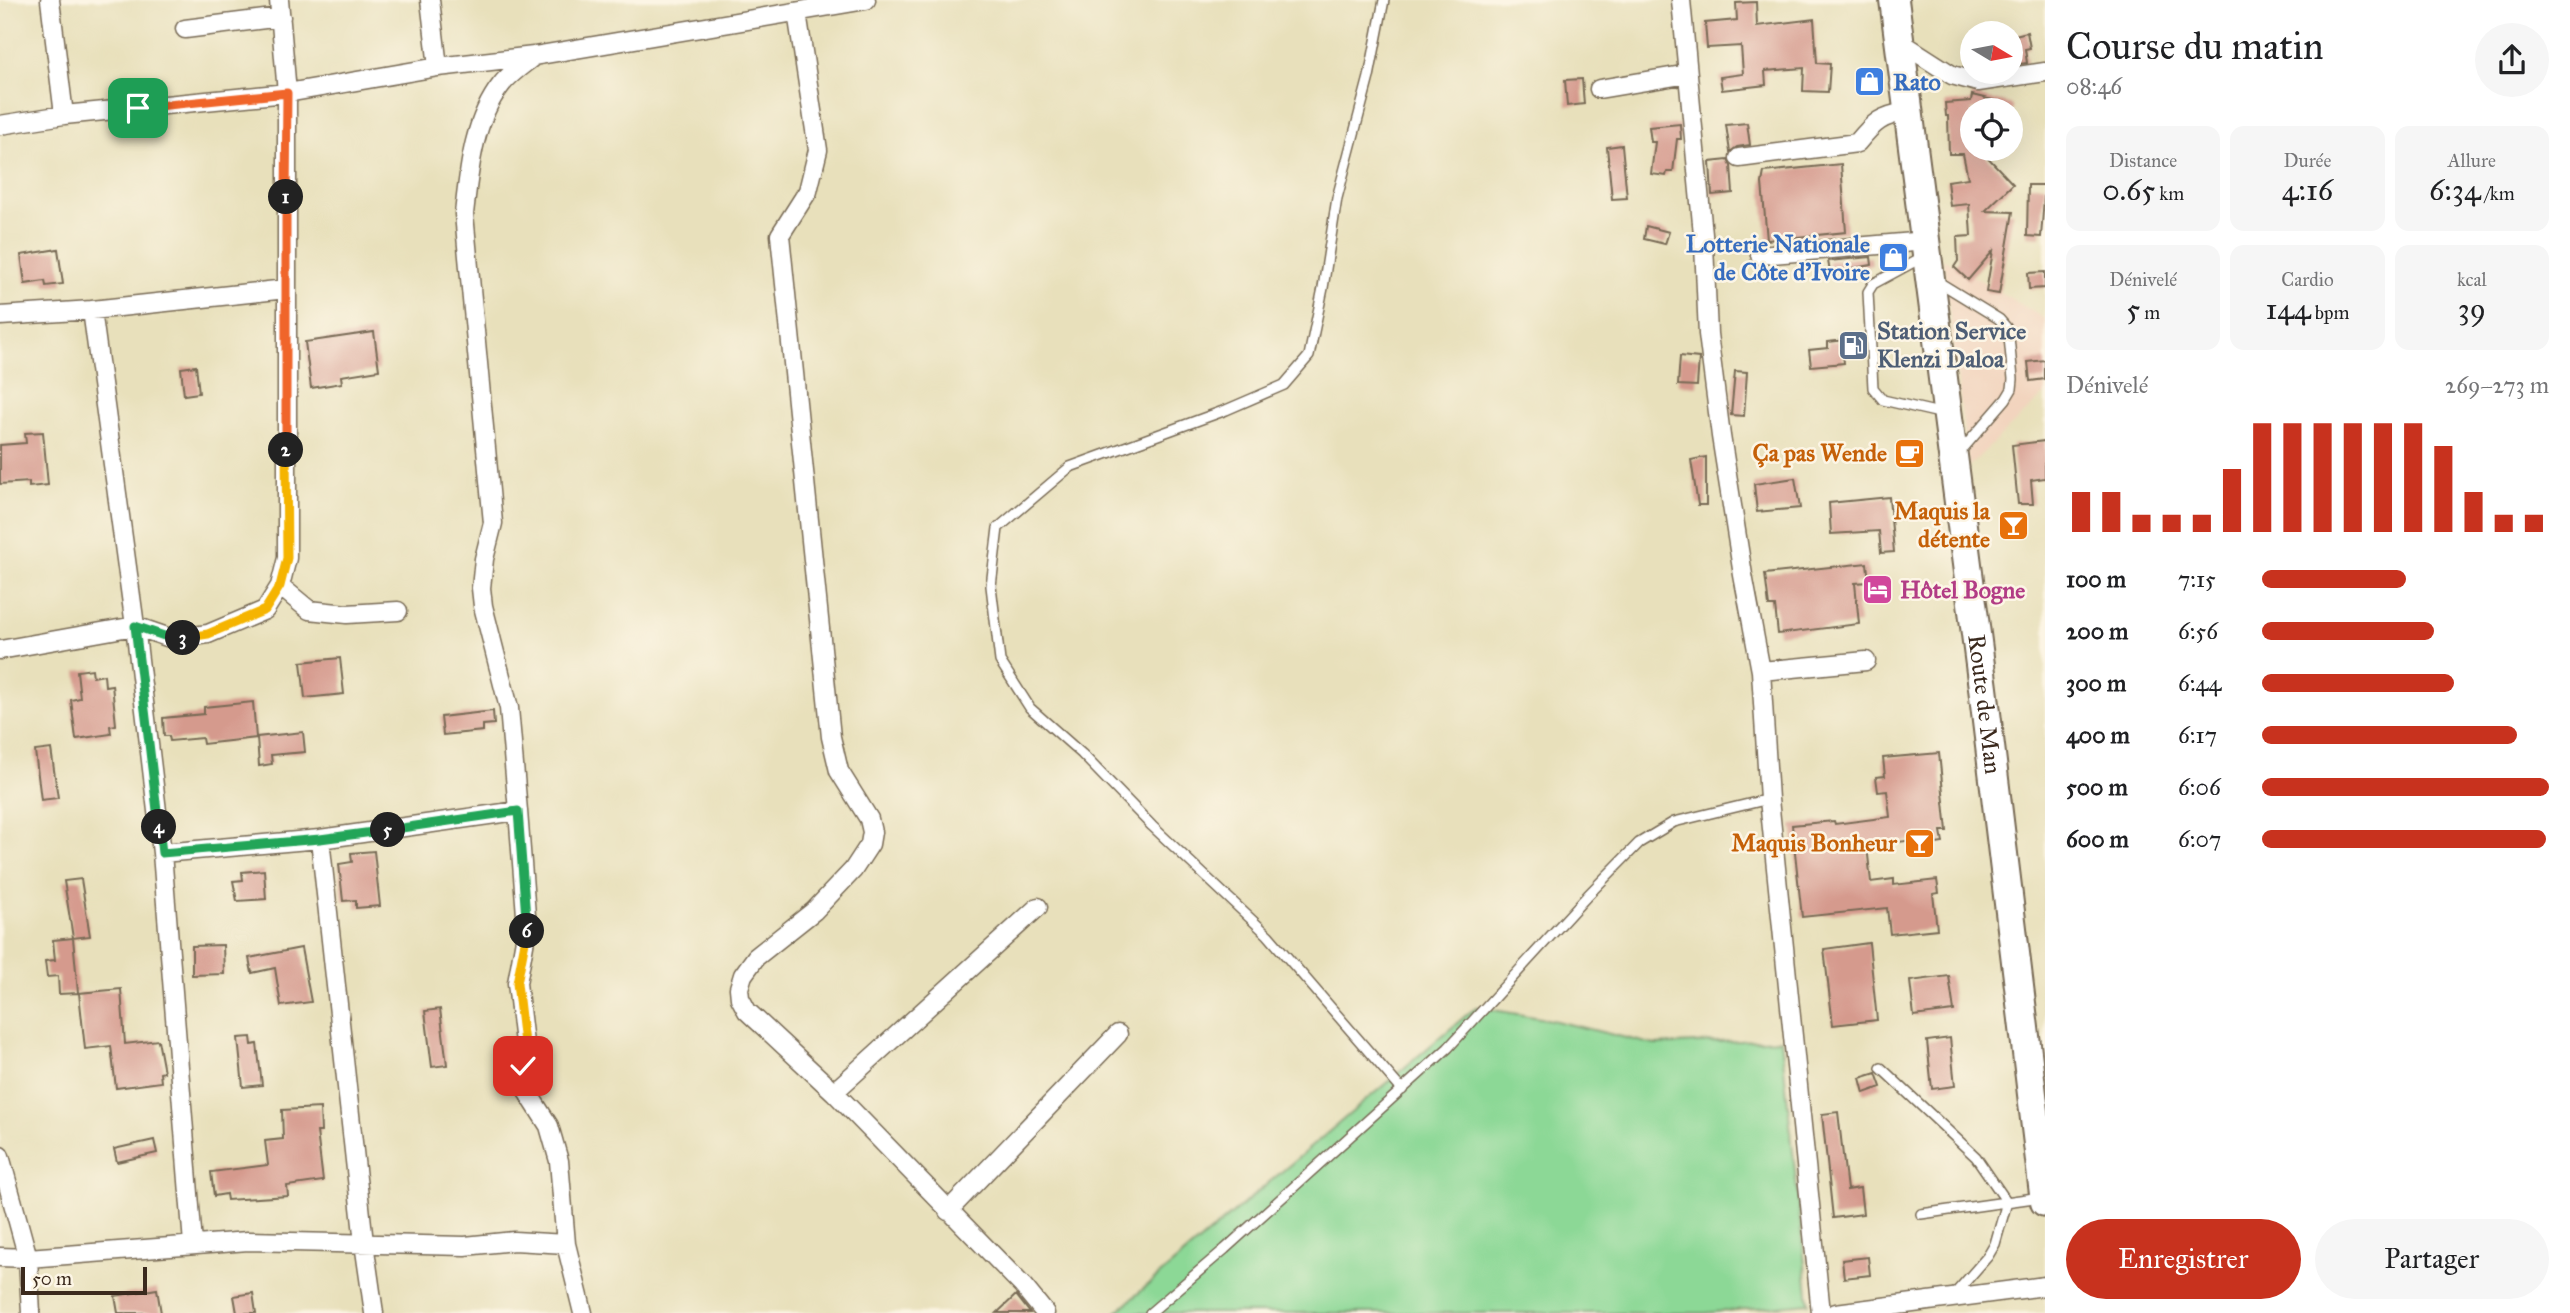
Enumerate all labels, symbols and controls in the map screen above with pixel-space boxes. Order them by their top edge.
north arrow [1960,21,2023,84]
map controls [1960,21,2023,161]
text: Course du matin [2066,23,2324,69]
button: share [2475,23,2549,97]
shop icon: Rato [1853,65,1887,99]
place label: Rato [1893,67,1941,97]
text: 08:46 [2066,72,2122,100]
pin [108,78,168,138]
icon: arrive [119,89,157,127]
button: locate [1960,98,2023,161]
text: Distance [2109,149,2177,172]
text: Durée [2284,149,2331,172]
text: Allure [2448,149,2496,172]
text: 0.65 [2102,172,2155,208]
text: 4:16 [2282,172,2333,208]
text: 6:34 [2429,172,2481,208]
pin: 1 [268,180,304,214]
text: km [2155,182,2184,205]
text: /km [2481,182,2515,205]
text: 1 [282,185,289,208]
place label: Lotterie Nationale de Côte d'Ivoire [1686,229,1870,287]
shop icon: Lotterie Nationale de Côte d'Ivoire [1876,241,1910,275]
text: Dénivelé [2109,268,2177,291]
text: Cardio [2281,268,2334,291]
text: kcal [2457,268,2487,291]
text: 5 [2126,291,2140,327]
text: 144 [2265,291,2311,327]
text: 39 [2458,291,2486,327]
text: m [2140,301,2160,324]
text: bpm [2311,301,2349,324]
place label: Station Service Klenzi Daloa [1877,316,2026,374]
fuel station icon: Station Service Klenzi Daloa [1837,328,1871,362]
text: Dénivelé [2066,371,2148,399]
text: 269–273 m [2445,371,2549,399]
pin: 2 [268,433,304,468]
cafe icon: Ça pas Wende [1893,436,1927,470]
text: 2 [281,438,290,461]
place label: Ça pas Wende [1752,438,1887,468]
place label: Maquis la détente [1894,496,1991,554]
bar icon: Maquis la détente [1996,508,2030,542]
text: 100 m [2066,565,2126,593]
text: 7:15 [2178,565,2216,593]
hotel icon: Hôtel Bogne [1860,573,1894,607]
place label: Hôtel Bogne [1900,575,2025,605]
text: 200 m [2066,617,2128,645]
text: 6:56 [2178,617,2218,645]
pin: 3 [166,620,200,656]
text: 3 [179,626,186,649]
street label: Route de Man [1961,633,2008,776]
text: 300 m [2066,669,2126,697]
text: 6:44 [2178,669,2221,697]
text: 400 m [2066,721,2130,749]
text: 6:17 [2178,721,2217,749]
text: 500 m [2066,773,2128,801]
text: 6:06 [2178,773,2221,801]
pin: 4 [142,810,176,844]
pin: 5 [370,812,406,848]
text: 4 [153,815,164,838]
text: 5 [383,818,392,841]
text: 600 m [2066,825,2129,853]
text: 6:07 [2178,825,2221,853]
bar icon: Maquis Bonheur [1903,826,1937,860]
place label: Maquis Bonheur [1731,828,1898,858]
pin: 6 [510,914,544,948]
text: 6 [522,919,531,942]
pin [493,1036,553,1096]
icon: check [504,1047,542,1085]
button: Enregistrer [2066,1219,2301,1299]
button: Partager [2315,1219,2549,1299]
scale bar [21,1264,147,1296]
text: 50 m [32,1267,72,1290]

